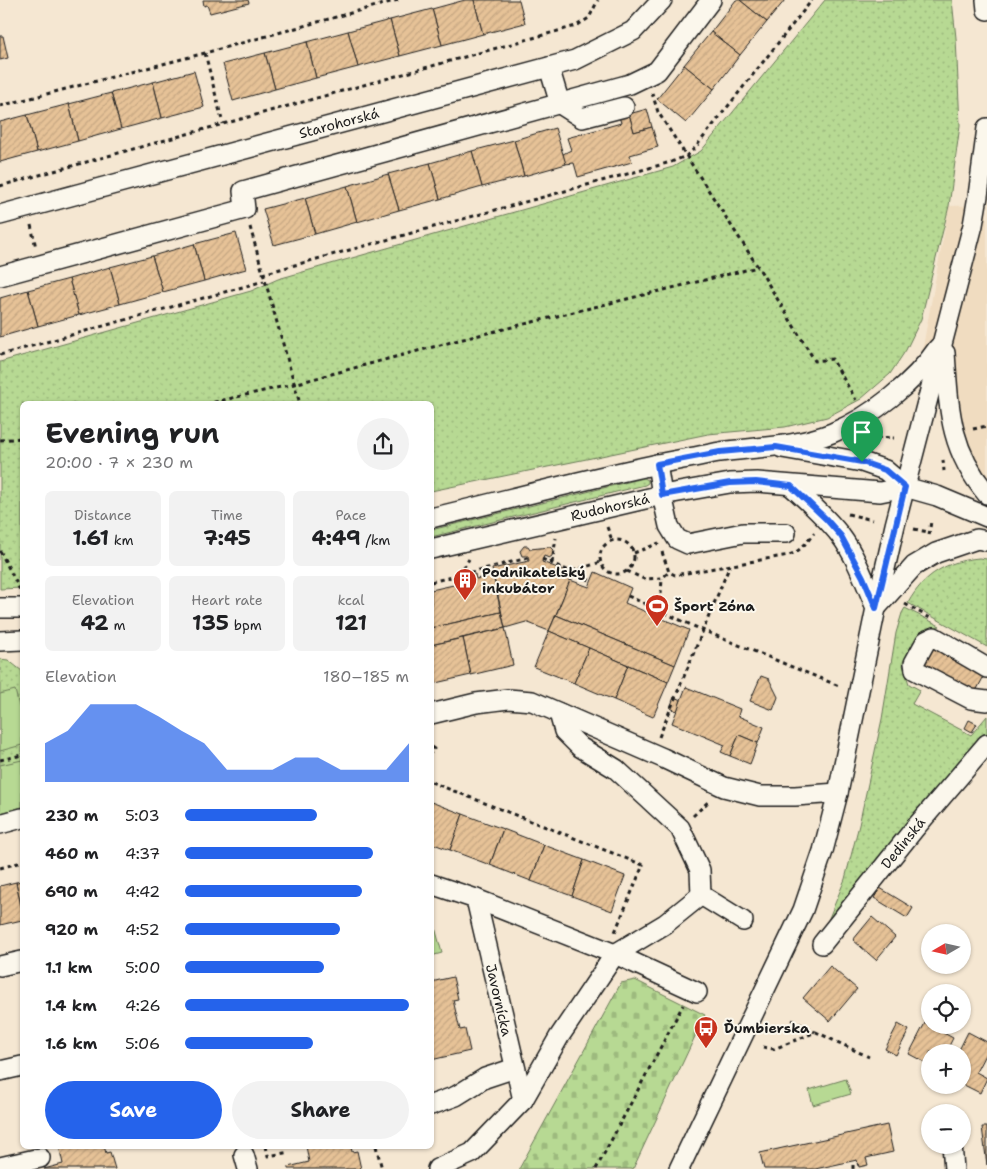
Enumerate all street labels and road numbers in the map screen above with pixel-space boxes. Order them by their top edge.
street label: Starohorská [297,104,381,142]
street label: Rudohorská [569,489,651,525]
street label: Dedinská [877,813,929,872]
street label: Javornícka [482,962,516,1038]

